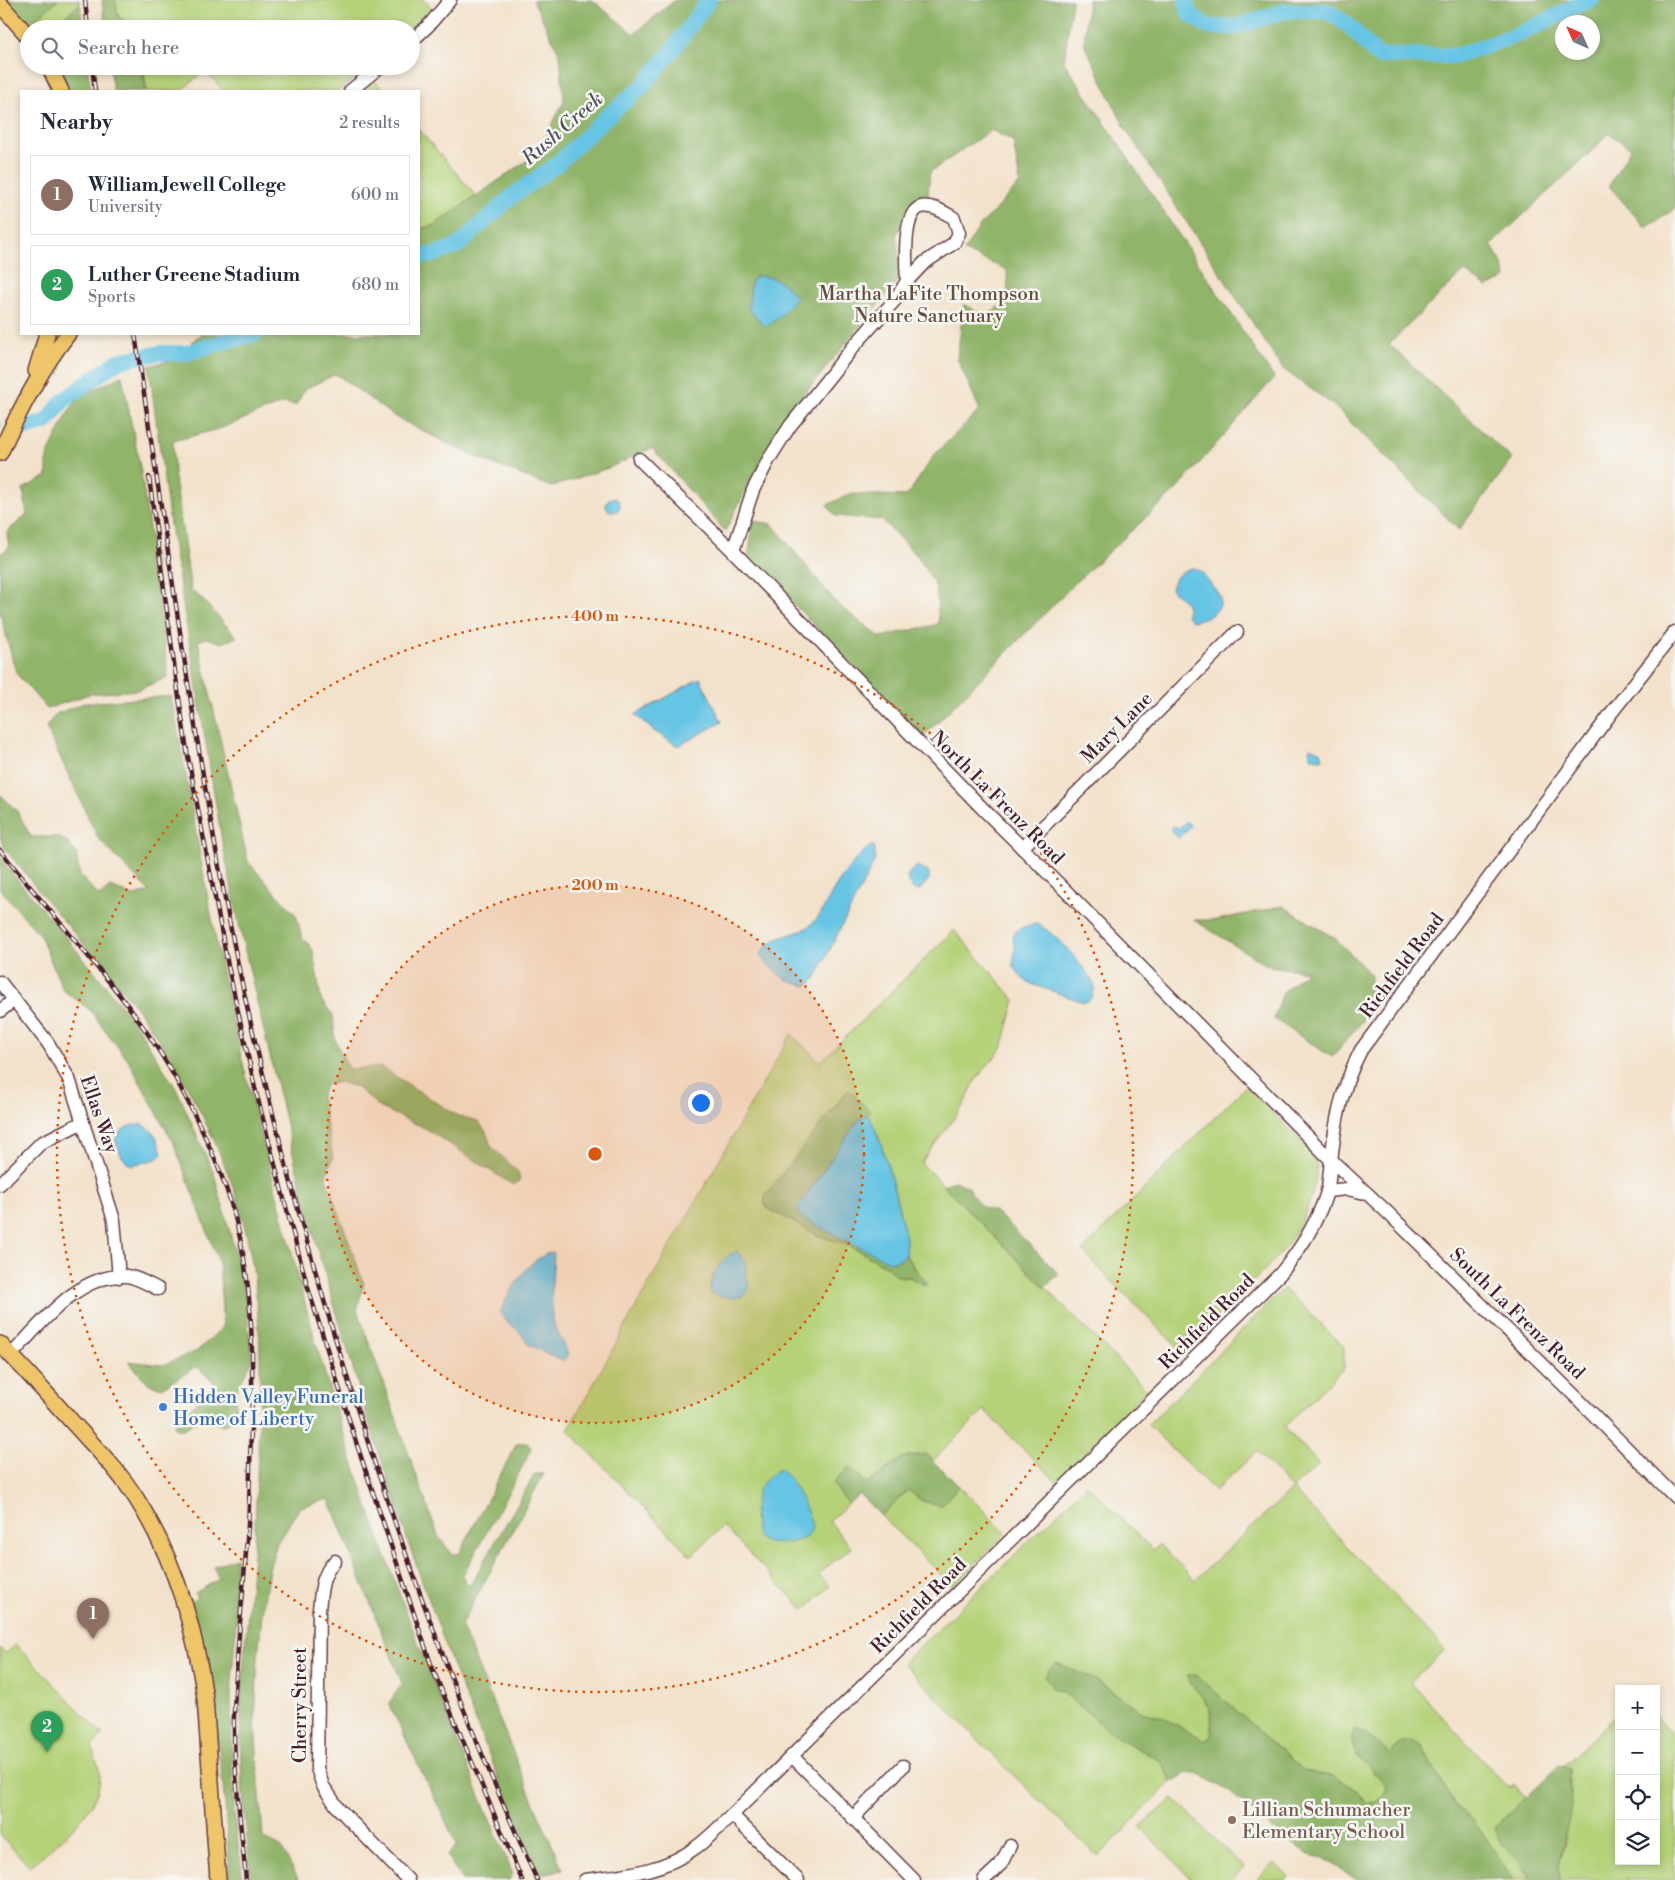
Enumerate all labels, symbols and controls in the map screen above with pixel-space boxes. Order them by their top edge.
north arrow [1555,15,1600,60]
search box [20,20,420,75]
icon: search [38,34,66,62]
text: Search here [78,36,179,60]
water label: Rush Creek [517,87,609,172]
text: Nearby [40,110,113,136]
text: 2 results [339,113,400,133]
text: William Jewell College [88,173,286,197]
text: 1 [53,185,61,205]
text: 600 m [351,185,399,205]
text: University [88,197,162,217]
text: Luther Greene Stadium [88,263,300,287]
text: 2 [52,275,62,295]
text: 680 m [352,275,399,295]
park label: Martha LaFite Thompson Nature Sanctuary [819,282,1039,328]
text: Sports [88,287,135,307]
text: 400 m [571,607,619,626]
street label: Mary Lane [1076,687,1158,769]
street label: North La Frenz Road [925,726,1070,870]
text: 200 m [571,876,619,895]
street label: Richfield Road [1354,908,1449,1023]
street label: Ellas Way [75,1072,124,1157]
your location [688,1090,714,1116]
centre of rings [586,1145,604,1163]
street label: South La Frenz Road [1445,1243,1590,1385]
street label: Richfield Road [1154,1269,1260,1375]
place label: Hidden Valley Funeral Home of Liberty [173,1385,364,1431]
marker: Hidden Valley Funeral Home of Liberty [157,1401,169,1413]
street label: Richfield Road [866,1553,972,1659]
pin: 1 [77,1598,109,1639]
street label: Cherry Street [288,1647,312,1763]
map controls [1615,1685,1660,1865]
button: + [1615,1685,1660,1730]
pin: 2 [31,1711,63,1752]
button: − [1615,1730,1660,1775]
button: locate [1615,1775,1660,1820]
place label: Lillian Schumacher Elementary School [1242,1798,1411,1844]
marker: Lillian Schumacher Elementary School [1226,1814,1238,1826]
button: layers [1615,1820,1660,1865]

